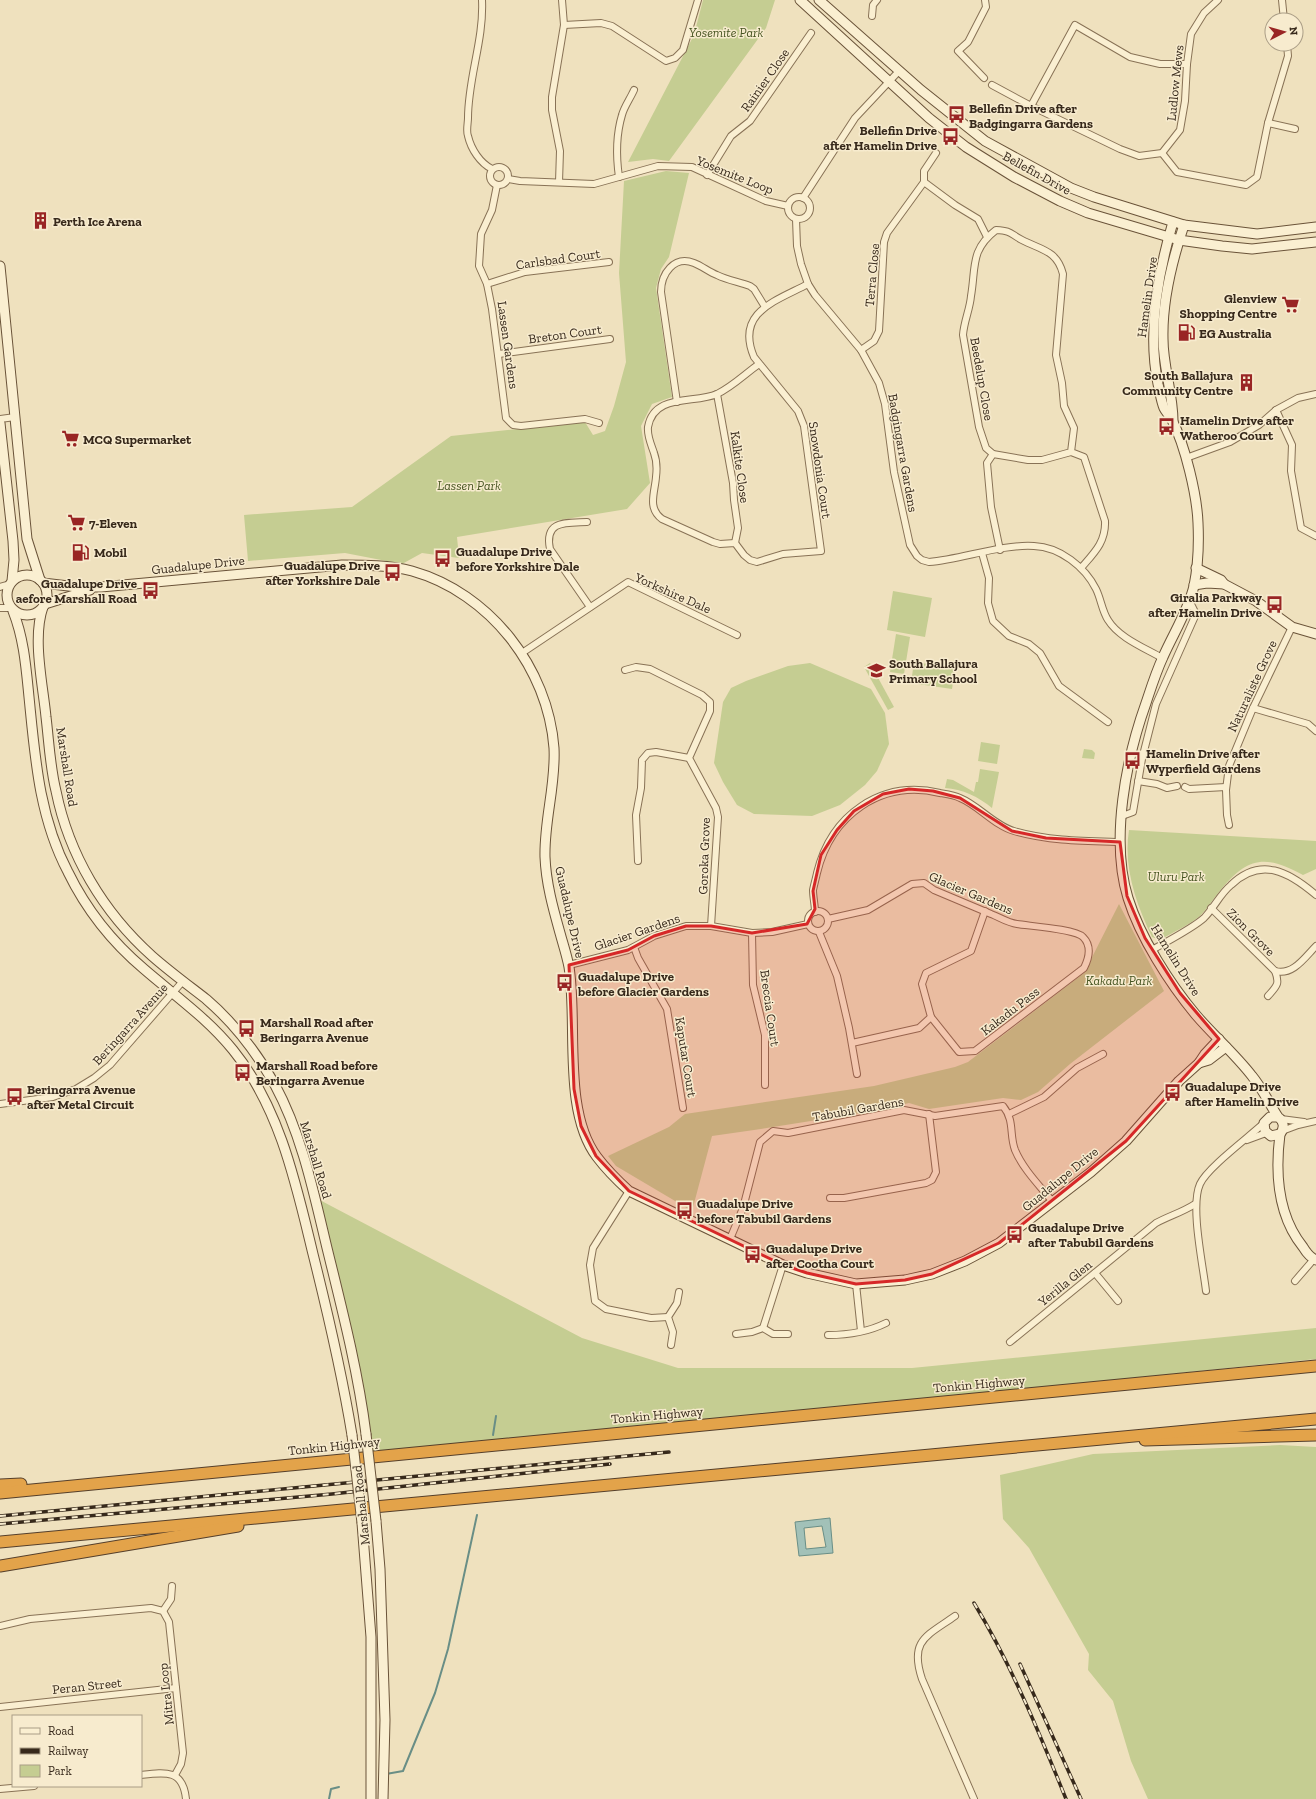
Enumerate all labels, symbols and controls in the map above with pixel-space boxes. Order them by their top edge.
north arrow [1264,12,1304,52]
park label: Yosemite Park [689,25,763,40]
text: N [1287,26,1300,36]
street label: Ludlow Mews [1164,44,1186,122]
street label: Rainier Close [738,46,792,114]
place label: Bellefin Drive after Badgingarra Gardens [969,101,1093,131]
bus stop icon: Bellefin Drive after Badgingarra Gardens [946,105,966,125]
place label: Bellefin Drive after Hamelin Drive [823,123,938,153]
bus stop icon: Bellefin Drive after Hamelin Drive [940,127,960,147]
street label: Bellefin Drive [1000,148,1074,198]
street label: Yosemite Loop [693,152,776,197]
building icon: Perth Ice Arena [30,211,50,231]
place label: Perth Ice Arena [53,214,142,229]
street label: Terra Close [862,243,882,307]
street label: Carlsbad Court [515,246,601,272]
street label: Hamelin Drive [1134,256,1160,338]
place label: Glenview Shopping Centre [1180,291,1278,321]
supermarket icon: Glenview Shopping Centre [1280,295,1300,315]
street label: Lassen Gardens [494,300,522,390]
street label: Breton Court [527,321,603,347]
fuel station icon: EG Australia [1176,323,1196,343]
place label: EG Australia [1199,326,1272,341]
street label: Beedelup Close [967,336,997,422]
place label: South Ballajura Community Centre [1122,368,1234,398]
building icon: South Ballajura Community Centre [1236,372,1256,392]
street label: Badgingarra Gardens [885,393,921,514]
place label: Hamelin Drive after Watheroo Court [1180,413,1294,443]
bus stop icon: Hamelin Drive after Watheroo Court [1157,417,1177,437]
street label: Snowdonia Court [806,421,834,519]
supermarket icon: MCQ Supermarket [60,429,80,449]
street label: Kalkite Close [728,430,752,504]
place label: MCQ Supermarket [83,432,192,447]
park label: Lassen Park [437,478,501,493]
supermarket icon: 7-Eleven [66,513,86,533]
place label: 7-Eleven [89,516,138,531]
fuel station icon: Mobil [71,542,91,562]
place label: Guadalupe Drive before Yorkshire Dale [455,544,580,574]
place label: Mobil [94,545,127,560]
bus stop icon: Guadalupe Drive before Yorkshire Dale [433,548,453,568]
street label: Guadalupe Drive [151,553,245,577]
place label: Guadalupe Drive after Yorkshire Dale [265,558,381,588]
bus stop icon: Guadalupe Drive after Yorkshire Dale [383,562,403,582]
street label: Yorkshire Dale [632,569,713,617]
place label: Guadalupe Drive aefore Marshall Road [16,576,138,606]
bus stop icon: Guadalupe Drive aefore Marshall Road [140,580,160,600]
place label: Giralia Parkway after Hamelin Drive [1148,590,1263,620]
bus stop icon: Giralia Parkway after Hamelin Drive [1265,594,1285,614]
street label: Naturaliste Grove [1224,638,1280,734]
place label: South Ballajura Primary School [889,656,978,686]
school or university icon: South Ballajura Primary School [866,660,886,680]
street label: Marshall Road [53,726,81,808]
place label: Hamelin Drive after Wyperfield Gardens [1146,746,1261,776]
bus stop icon: Hamelin Drive after Wyperfield Gardens [1123,750,1143,770]
street label: Goroka Grove [695,817,713,895]
street label: Guadalupe Drive [552,865,588,959]
street label: Glacier Gardens [927,869,1016,918]
park label: Uluru Park [1148,869,1205,884]
street label: Zion Grove [1224,905,1278,959]
street label: Glacier Gardens [592,910,682,954]
street label: Hamelin Drive [1148,922,1204,998]
place label: Guadalupe Drive before Glacier Gardens [577,969,709,999]
street label: Breccia Court [757,969,783,1047]
bus stop icon: Guadalupe Drive before Glacier Gardens [555,973,575,993]
park label: Kakadu Park [1086,973,1153,988]
street label: Beringarra Avenue [89,980,171,1068]
street label: Kakadu Pass [978,983,1042,1038]
place label: Marshall Road after Beringarra Avenue [260,1015,374,1045]
street label: Kaputar Court [672,1016,700,1098]
bus stop icon: Marshall Road after Beringarra Avenue [237,1019,257,1039]
place label: Marshall Road before Beringarra Avenue [256,1058,379,1088]
bus stop icon: Marshall Road before Beringarra Avenue [233,1062,253,1082]
place label: Guadalupe Drive after Hamelin Drive [1185,1079,1299,1109]
place label: Beringarra Avenue after Metal Circuit [27,1082,136,1112]
bus stop icon: Guadalupe Drive after Hamelin Drive [1162,1083,1182,1103]
bus stop icon: Beringarra Avenue after Metal Circuit [4,1086,24,1106]
street label: Tabubil Gardens [811,1094,905,1124]
street label: Marshall Road [297,1119,335,1201]
street label: Guadalupe Drive [1019,1144,1101,1214]
place label: Guadalupe Drive before Tabubil Gardens [696,1196,831,1226]
bus stop icon: Guadalupe Drive before Tabubil Gardens [674,1200,694,1220]
place label: Guadalupe Drive after Tabubil Gardens [1028,1220,1154,1250]
bus stop icon: Guadalupe Drive after Tabubil Gardens [1005,1224,1025,1244]
place label: Guadalupe Drive after Cootha Court [766,1241,875,1271]
bus stop icon: Guadalupe Drive after Cootha Court [743,1245,763,1265]
street label: Yerilla Glen [1035,1257,1095,1310]
street label: Tonkin Highway [932,1372,1026,1395]
street label: Tonkin Highway [610,1403,704,1426]
street label: Tonkin Highway [287,1434,381,1458]
street label: Marshall Road [349,1464,373,1546]
street label: Mitra Loop [155,1662,177,1726]
street label: Peran Street [52,1675,123,1697]
legend [12,1715,142,1787]
text: Road [48,1724,74,1738]
text: Railway [48,1744,89,1758]
text: Park [48,1764,73,1778]

